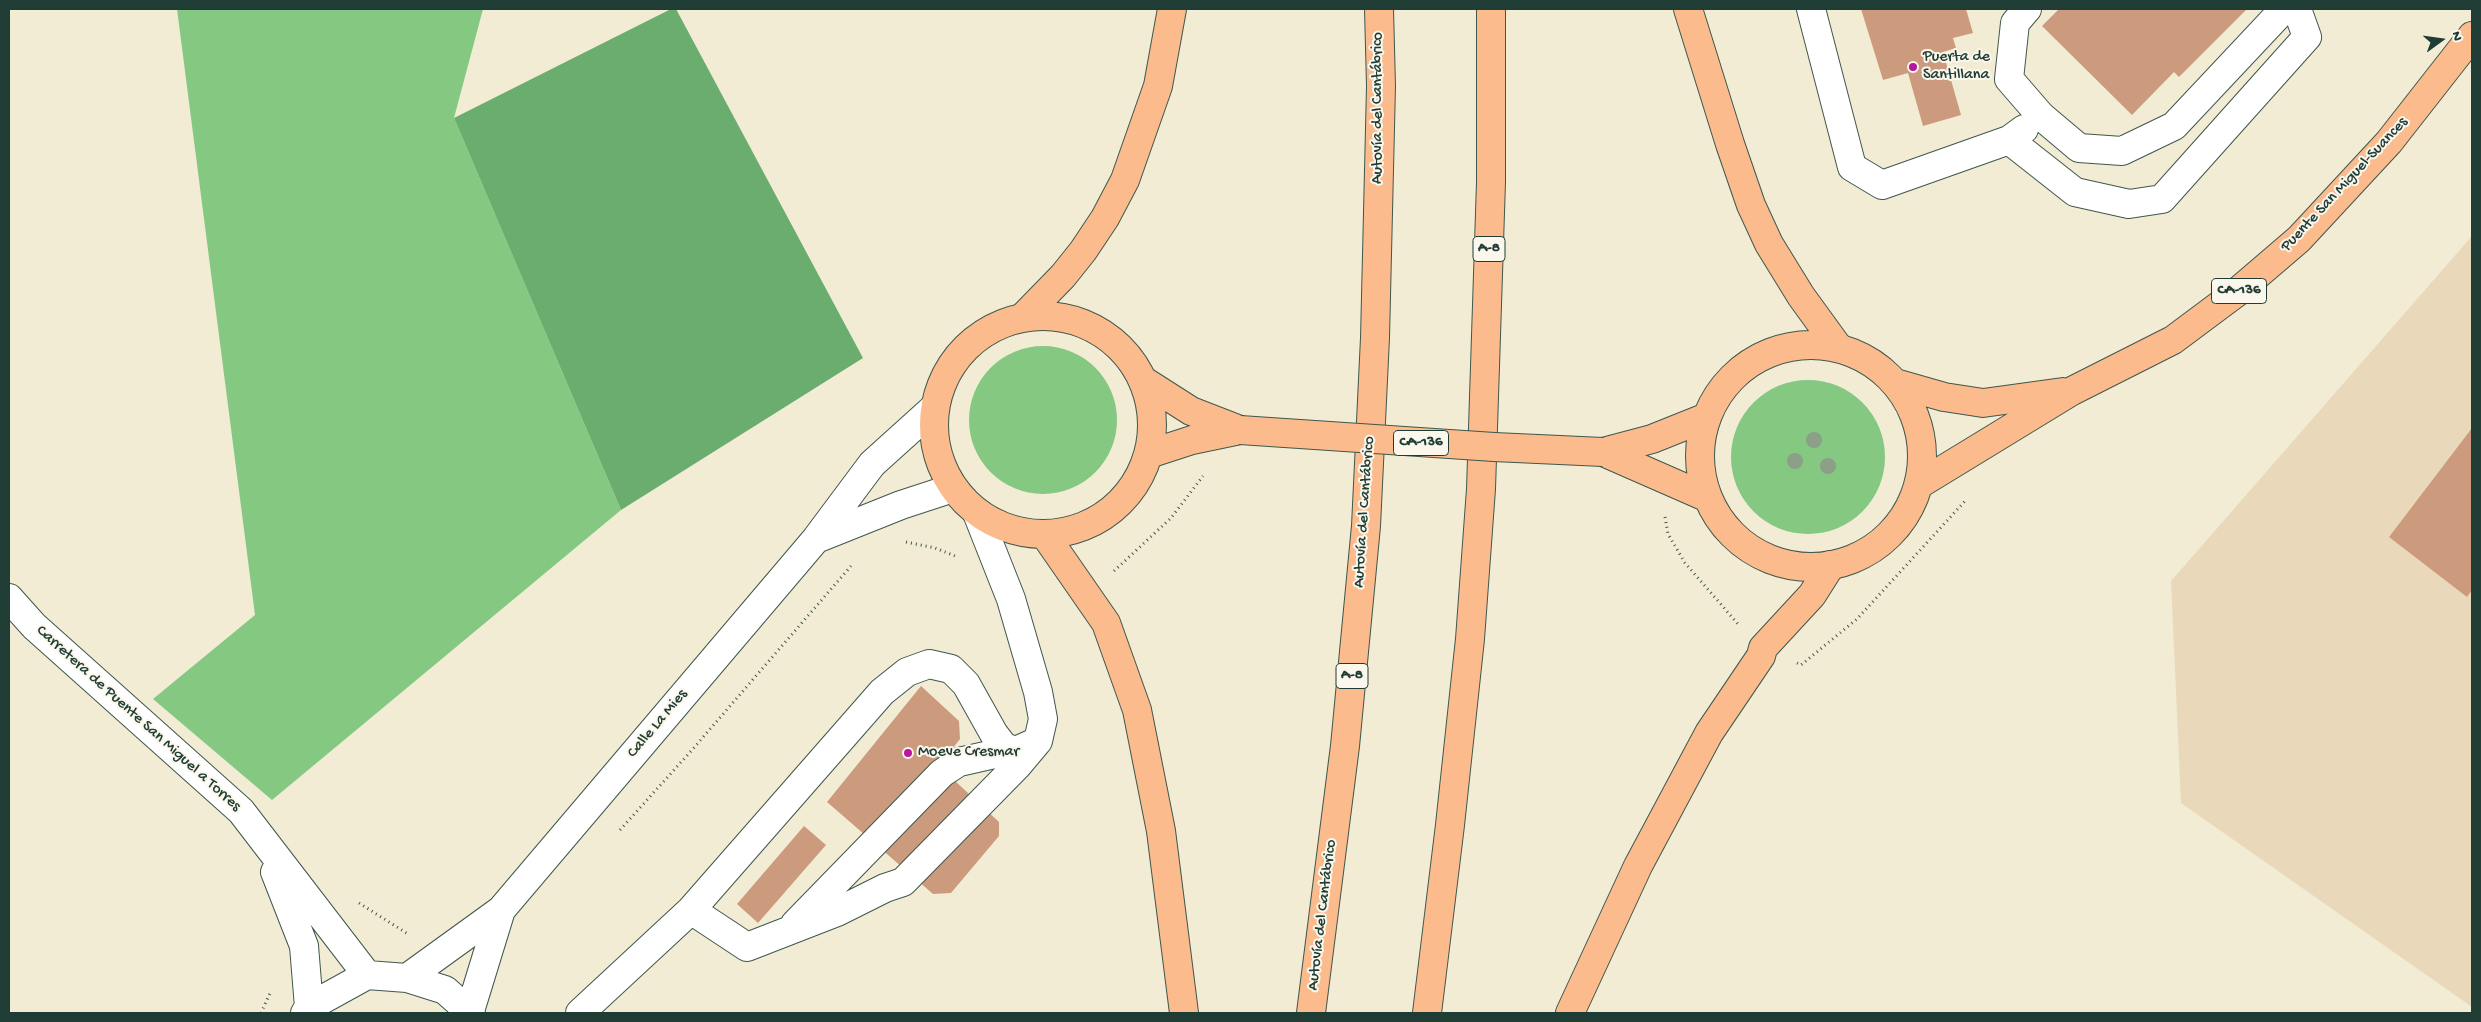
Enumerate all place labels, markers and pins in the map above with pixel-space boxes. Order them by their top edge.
place label: Puerta de Santillana [1923,48,1990,86]
marker: Puerta de Santillana [1907,61,1919,73]
place label: Moeve Cresmar [918,743,1019,763]
marker: Moeve Cresmar [902,747,914,759]

